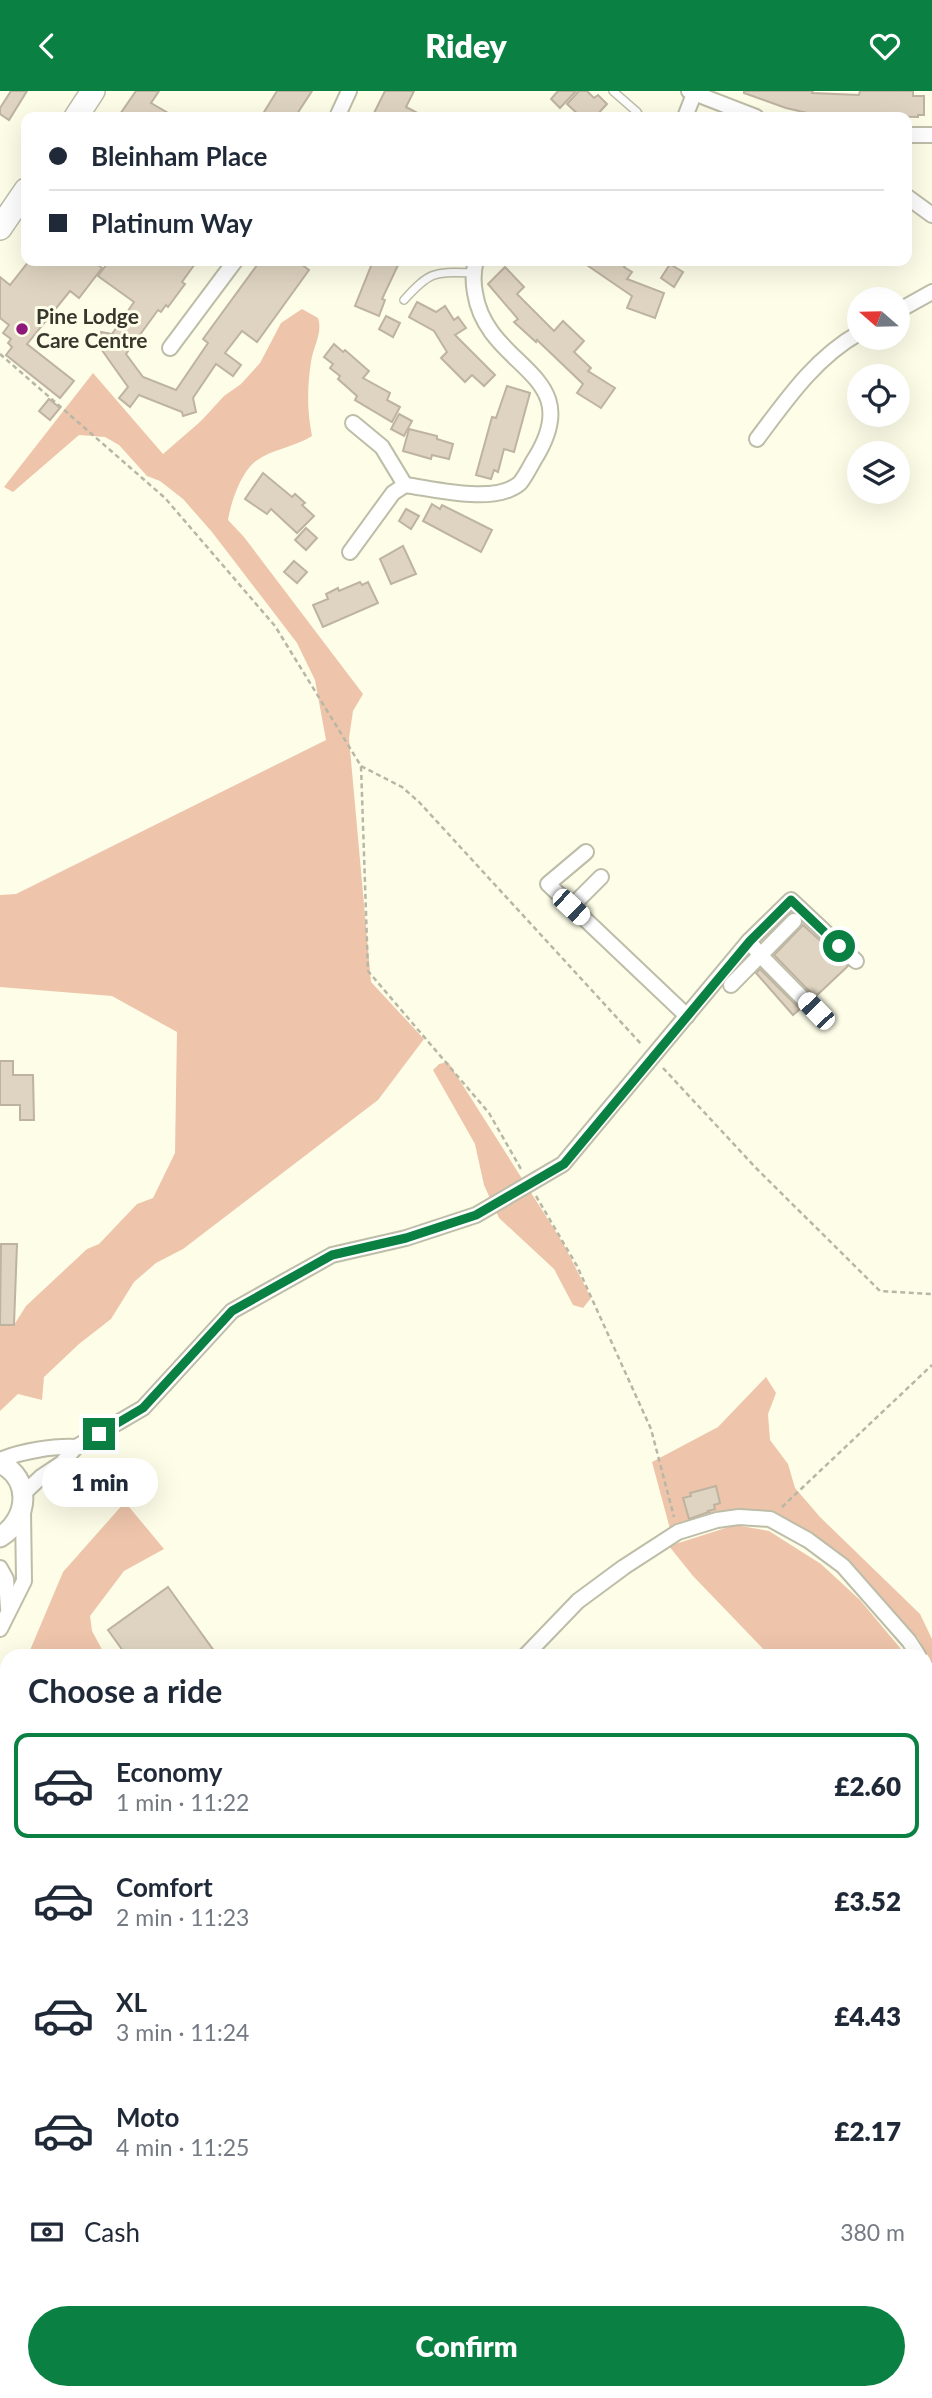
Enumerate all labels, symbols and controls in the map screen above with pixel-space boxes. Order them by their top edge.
text: Ridey [425,26,507,65]
icon: back [28,27,66,65]
icon: heart [866,27,904,65]
text: Bleinham Place [91,140,267,172]
text: Platinum Way [91,207,253,239]
north arrow [847,287,910,350]
map controls [847,287,910,504]
place label: Pine Lodge Care Centre [36,303,148,352]
marker: Pine Lodge Care Centre [14,321,30,337]
button: locate [847,364,910,427]
button: layers [847,441,910,504]
car [549,885,594,929]
route start [823,930,855,962]
car [794,989,839,1033]
route end [83,1418,115,1450]
callout: 1 min [41,1459,157,1507]
text: 1 min [71,1468,129,1496]
text: Choose a ride [28,1671,222,1710]
icon: car [32,1754,95,1817]
text: Economy [116,1756,222,1788]
text: £2.60 [834,1770,901,1802]
text: 1 min · 11:22 [116,1788,249,1816]
icon: car [32,1869,95,1932]
text: Comfort [116,1871,213,1903]
text: £3.52 [834,1885,901,1917]
text: 2 min · 11:23 [116,1903,249,1931]
icon: car [32,1984,95,2047]
text: XL [116,1986,147,2018]
text: £4.43 [834,2000,901,2032]
text: 3 min · 11:24 [116,2018,249,2046]
icon: car [32,2099,95,2162]
text: Moto [116,2101,179,2133]
text: £2.17 [834,2115,901,2147]
text: 4 min · 11:25 [116,2133,249,2161]
icon: cash [28,2213,66,2251]
text: Cash [84,2216,140,2248]
text: 380 m [840,2218,905,2246]
button: Confirm [28,2306,905,2386]

